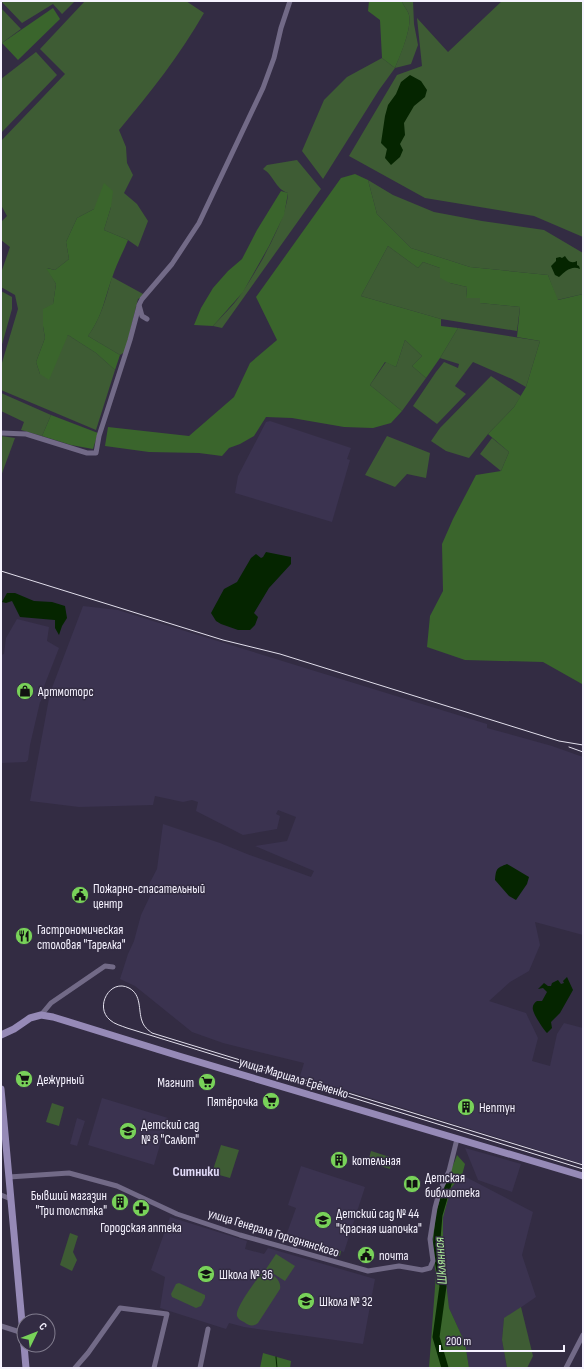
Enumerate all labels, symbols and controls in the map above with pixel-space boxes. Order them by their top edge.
shop icon: Артмоторс [15,681,35,701]
place label: Артмоторс [37,684,94,700]
place label: Пожарно-спасательный центр [93,881,205,912]
public building icon: Пожарно-спасательный центр [70,885,90,905]
place label: Гастрономическая столовая "Тарелка" [37,922,126,953]
restaurant icon: Гастрономическая столовая "Тарелка" [14,926,34,946]
street label: улица Маршала Ерёменко [237,1054,350,1102]
supermarket icon: Дежурный [14,1069,34,1089]
place label: Дежурный [37,1072,84,1088]
supermarket icon: Магнит [197,1072,217,1092]
place label: Магнит [157,1075,194,1091]
supermarket icon: Пятёрочка [261,1091,281,1111]
place label: Пятёрочка [207,1094,258,1110]
building icon: Нептун [456,1097,476,1117]
place label: Нептун [479,1100,515,1116]
place label: Детский сад № 8 "Салют" [141,1117,199,1148]
school or university icon: Детский сад № 8 "Салют" [118,1121,138,1141]
building icon: котельная [329,1150,349,1170]
place label: котельная [352,1153,401,1169]
district label: Ситники [173,1163,219,1180]
place label: Детская библиотека [425,1170,480,1201]
library icon: Детская библиотека [402,1174,422,1194]
place label: Бывший магазин "Три толстяка" [31,1188,107,1219]
building icon: Бывший магазин "Три толстяка" [110,1192,130,1212]
pharmacy icon: Городская аптека [131,1198,151,1218]
street label: улица Генерала Городнянского [206,1205,341,1261]
place label: Детский сад № 44 "Красная шапочка" [336,1206,422,1237]
school or university icon: Детский сад № 44 "Красная шапочка" [313,1210,333,1230]
place label: Городская аптека [100,1220,182,1236]
water label: Шклянная [430,1236,451,1285]
public building icon: почта [356,1245,376,1265]
place label: почта [379,1248,409,1264]
school or university icon: Школа № 36 [196,1264,216,1284]
place label: Школа № 36 [219,1267,273,1283]
school or university icon: Школа № 32 [296,1291,316,1311]
place label: Школа № 32 [319,1294,373,1310]
north arrow [16,1313,56,1353]
text: С [36,1320,50,1333]
scale bar [440,1327,564,1353]
text: 200 m [446,1334,472,1349]

